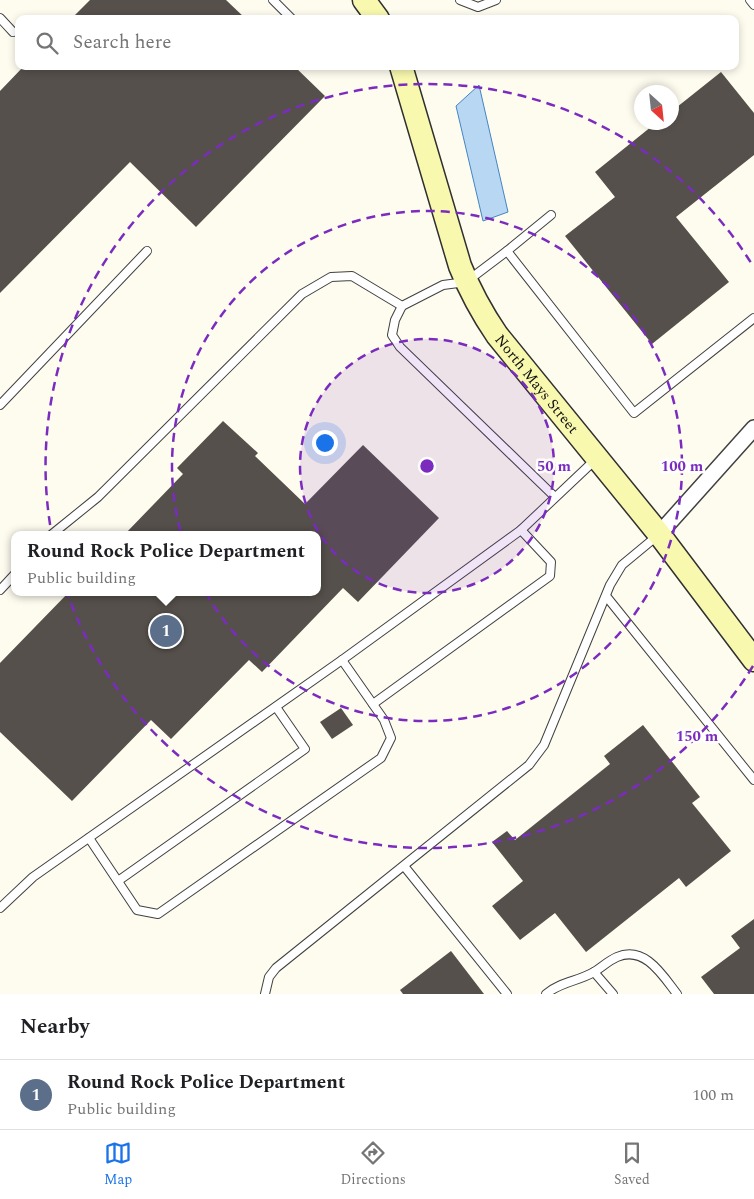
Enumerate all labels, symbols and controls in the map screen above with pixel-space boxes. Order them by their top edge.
search box [15,15,739,70]
text: Search here [73,28,172,57]
icon: search [33,29,61,57]
north arrow [634,85,679,130]
street label: North Mays Street [489,329,584,439]
your location [312,430,338,456]
text: 50 m [537,455,572,478]
text: 100 m [661,455,704,478]
centre of rings [418,457,436,475]
popup [11,531,321,596]
text: Round Rock Police Department [27,537,305,566]
text: Public building [27,566,136,590]
pin: 1 [150,612,182,650]
text: 150 m [676,725,719,748]
text: Nearby [20,1011,90,1043]
text: Round Rock Police Department [67,1068,345,1097]
text: 1 [32,1083,40,1107]
text: 100 m [692,1083,734,1107]
text: Public building [67,1097,176,1121]
tab: Map [104,1139,132,1190]
tab: Directions [340,1139,406,1190]
tab: Saved [614,1139,650,1190]

